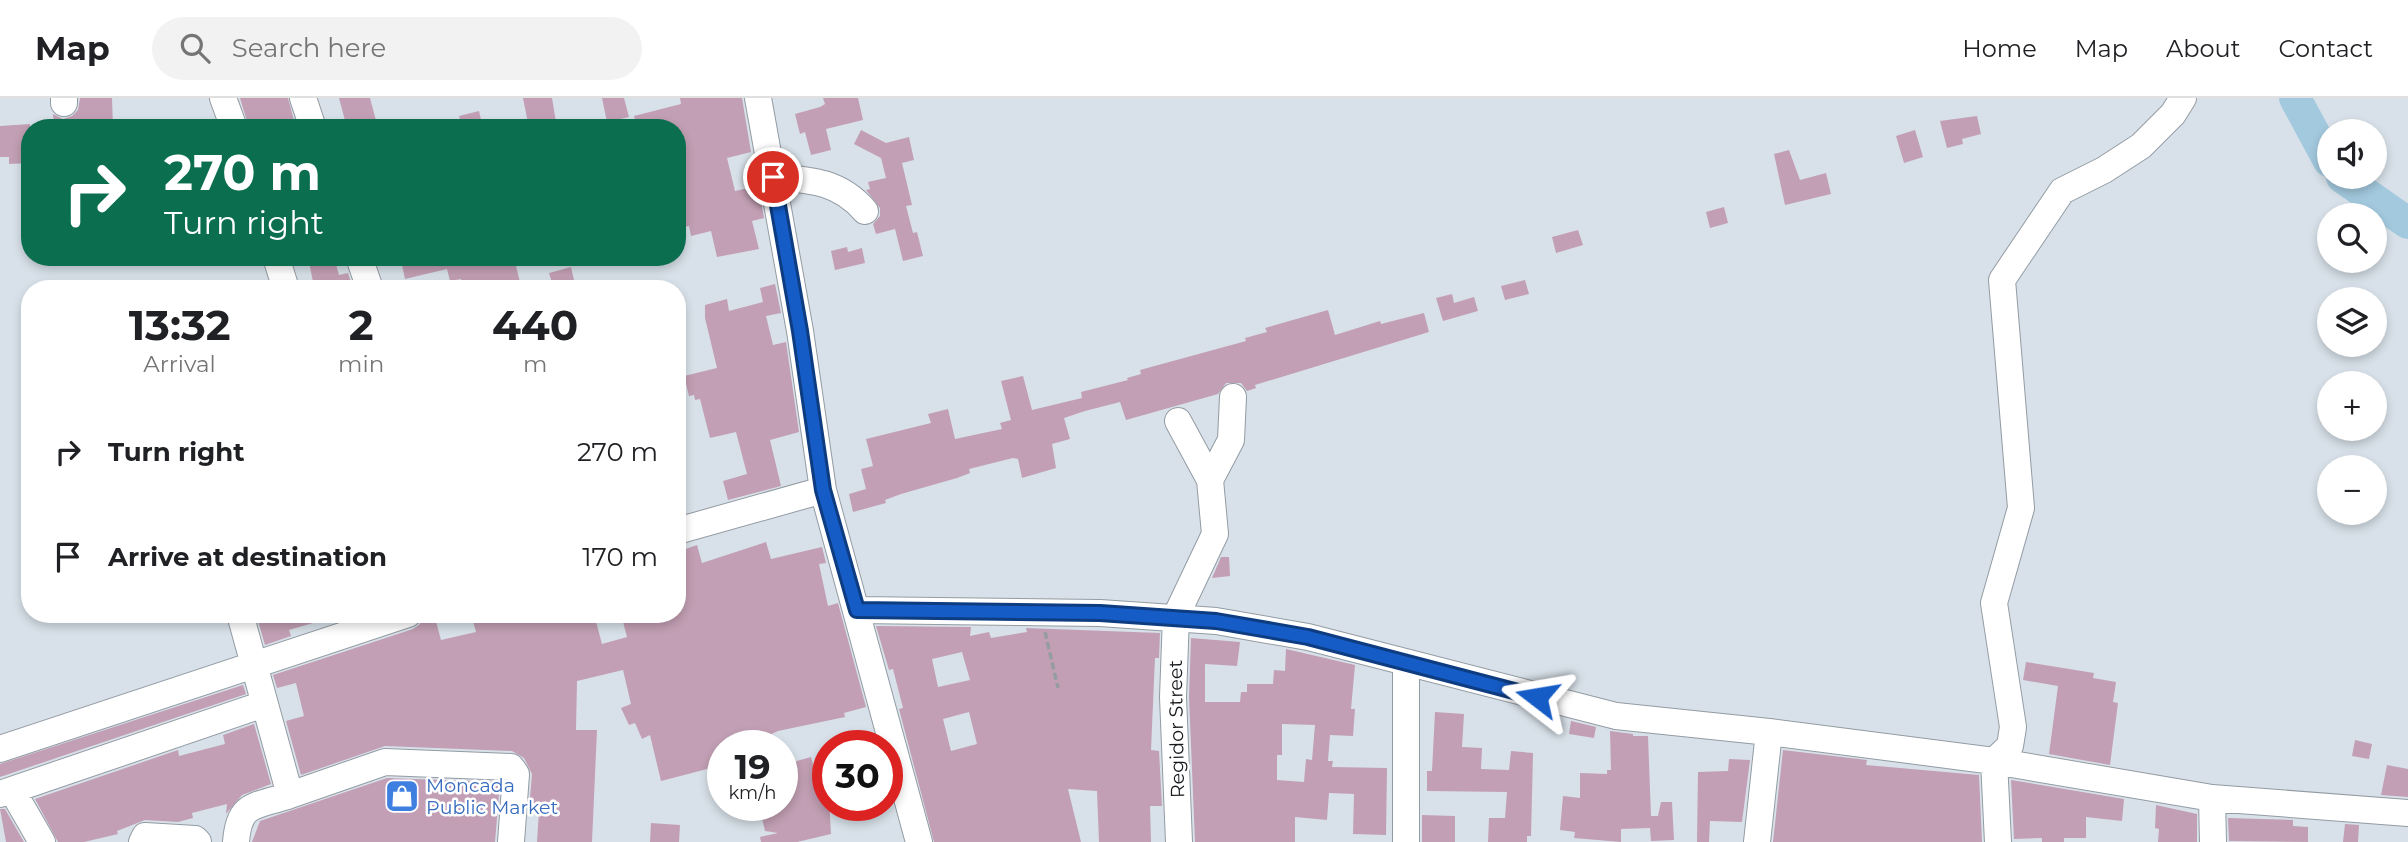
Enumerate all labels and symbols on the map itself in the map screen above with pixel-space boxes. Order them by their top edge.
pin [743,147,803,207]
street label: Regidor Street [1164,659,1189,798]
position arrow [1500,660,1574,734]
speed limit sign: 30 [812,730,903,821]
place label: Moncada Public Market [426,774,558,819]
shop icon: Moncada Public Market [383,777,421,815]

